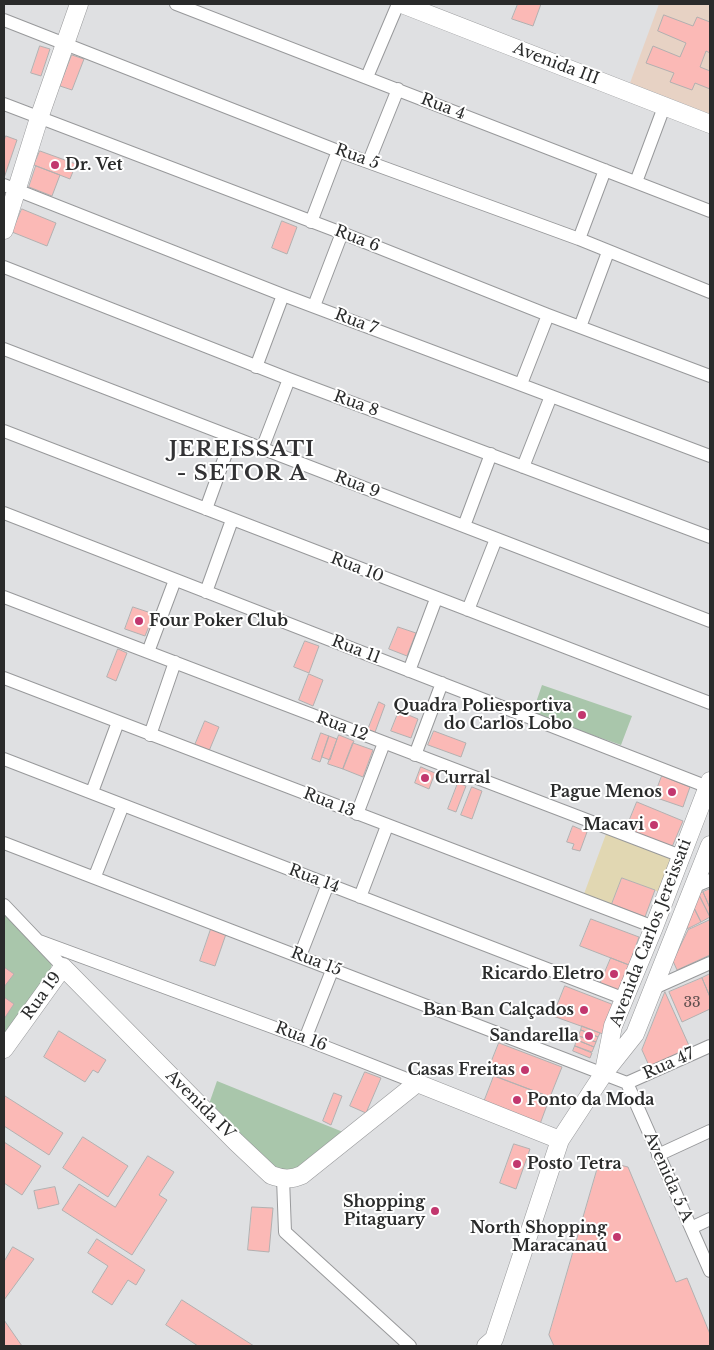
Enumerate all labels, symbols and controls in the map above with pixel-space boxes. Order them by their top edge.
street label: Avenida III [510,39,602,89]
street label: Rua 4 [418,90,468,124]
street label: Rua 5 [332,140,382,174]
place label: Dr. Vet [65,155,123,175]
marker: Dr. Vet [49,159,61,171]
street label: Rua 6 [332,222,382,256]
street label: Rua 7 [332,305,380,339]
street label: Rua 8 [331,387,381,421]
district label: JEREISSATI - SETOR A [168,437,316,487]
street label: Rua 9 [332,468,382,502]
street label: Rua 10 [328,549,386,587]
place label: Four Poker Club [149,611,288,631]
marker: Four Poker Club [133,615,145,627]
street label: Rua 11 [329,632,383,668]
place label: Quadra Poliesportiva do Carlos Lobo [394,696,572,734]
street label: Rua 12 [313,708,371,746]
marker: Quadra Poliesportiva do Carlos Lobo [576,709,588,721]
place label: Curral [435,768,490,788]
marker: Curral [419,772,431,784]
place label: Pague Menos [550,782,662,802]
street label: Rua 13 [300,784,358,822]
marker: Pague Menos [666,786,678,798]
place label: Macavi [583,815,644,835]
marker: Macavi [648,819,660,831]
street label: Avenida Carlos Jereissati [606,836,696,1030]
street label: Rua 14 [286,860,342,898]
street label: Rua 15 [288,944,344,980]
place label: Ricardo Eletro [481,964,604,984]
street label: Rua 19 [18,968,66,1024]
marker: Ricardo Eletro [608,968,620,980]
house number: 33 [683,995,701,1011]
place label: Ban Ban Calçados [423,1000,574,1020]
marker: Ban Ban Calçados [578,1004,590,1016]
street label: Rua 16 [272,1018,330,1056]
place label: Sandarella [490,1026,579,1046]
marker: Sandarella [583,1030,595,1042]
street label: Rua 47 [640,1044,698,1084]
place label: Casas Freitas [408,1060,515,1080]
marker: Casas Freitas [519,1064,531,1076]
street label: Avenida IV [161,1066,239,1144]
place label: Ponto da Moda [527,1090,655,1110]
marker: Ponto da Moda [511,1094,523,1106]
street label: Avenida 5 A [640,1129,696,1225]
place label: Posto Tetra [527,1154,622,1174]
marker: Posto Tetra [511,1158,523,1170]
place label: Shopping Pitaguary [343,1192,425,1230]
marker: Shopping Pitaguary [429,1205,441,1217]
place label: North Shopping Maracanaú [470,1218,607,1256]
marker: North Shopping Maracanaú [611,1231,623,1243]

